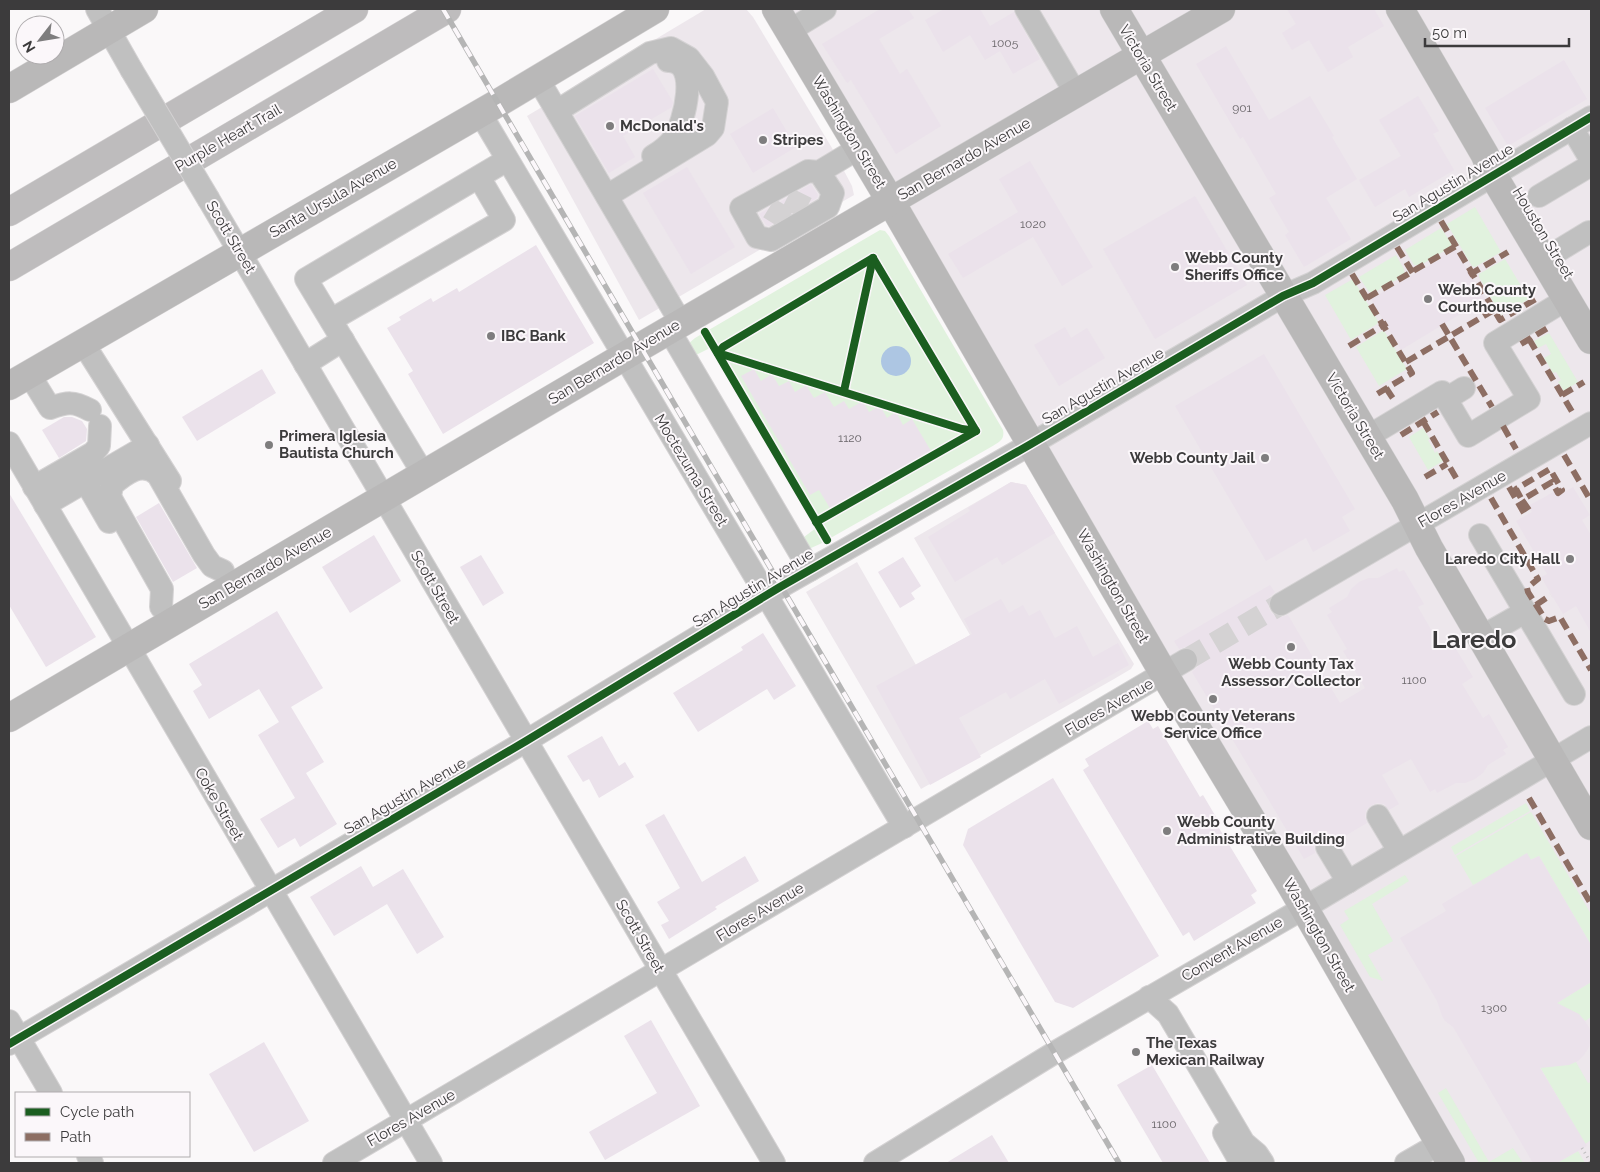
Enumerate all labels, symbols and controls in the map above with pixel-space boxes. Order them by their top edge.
north arrow [15,15,65,65]
scale bar [1425,15,1569,47]
street label: Victoria Street [1115,22,1181,114]
text: 50 m [1432,24,1467,42]
house number: 1005 [992,36,1019,50]
text: N [19,38,38,55]
street label: Washington Street [808,72,890,192]
street label: Purple Heart Trail [172,100,285,176]
house number: 901 [1232,101,1252,115]
street label: San Bernardo Avenue [894,114,1034,204]
place label: McDonald's [620,117,704,135]
marker: McDonald's [604,120,616,132]
place label: Stripes [773,131,823,149]
marker: Stripes [757,134,769,146]
street label: San Agustin Avenue [1389,140,1517,226]
street label: Santa Ursula Avenue [266,154,400,242]
street label: Houston Street [1509,184,1577,282]
street label: Scott Street [202,197,260,277]
house number: 1020 [1020,217,1046,231]
place label: Webb County Sheriffs Office [1185,249,1284,284]
marker: Webb County Sheriffs Office [1169,261,1181,273]
place label: Webb County Courthouse [1438,281,1537,316]
marker: Webb County Courthouse [1422,293,1434,305]
street label: San Bernardo Avenue [545,316,683,408]
place label: IBC Bank [501,327,566,345]
marker: IBC Bank [485,330,497,342]
street label: San Agustin Avenue [1039,344,1167,428]
street label: Victoria Street [1322,370,1388,462]
street label: Moctezuma Street [650,411,732,529]
place label: Primera Iglesia Bautista Church [279,427,394,462]
house number: 1120 [838,431,862,445]
marker: Primera Iglesia Bautista Church [263,439,275,451]
place label: Webb County Jail [1130,449,1255,467]
marker: Webb County Jail [1259,452,1271,464]
street label: Flores Avenue [1415,466,1509,532]
street label: San Bernardo Avenue [195,523,335,613]
street label: Washington Street [1073,526,1153,646]
street label: San Agustin Avenue [689,545,817,631]
street label: Scott Street [407,547,463,627]
place label: Laredo City Hall [1445,550,1560,568]
marker: Laredo City Hall [1564,553,1576,565]
district label: Laredo [1432,624,1516,654]
marker: Webb County Tax Assessor/Collector [1285,641,1297,653]
place label: Webb County Tax Assessor/Collector [1221,655,1361,690]
house number: 1100 [1402,673,1426,687]
street label: Flores Avenue [1062,674,1156,740]
marker: Webb County Veterans Service Office [1207,693,1219,705]
place label: Webb County Veterans Service Office [1131,707,1295,742]
street label: San Agustin Avenue [341,754,469,838]
street label: Coke Street [191,764,247,844]
place label: Webb County Administrative Building [1177,813,1345,848]
marker: Webb County Administrative Building [1161,825,1173,837]
street label: Washington Street [1279,875,1359,995]
street label: Flores Avenue [713,879,807,945]
street label: Scott Street [612,896,668,976]
street label: Convent Avenue [1178,913,1286,985]
house number: 1300 [1481,1001,1507,1015]
place label: The Texas Mexican Railway [1146,1034,1265,1069]
marker: The Texas Mexican Railway [1130,1046,1142,1058]
street label: Flores Avenue [364,1085,458,1151]
legend [15,1092,190,1157]
text: Cycle path [60,1103,134,1121]
house number: 1100 [1152,1117,1176,1131]
text: Path [60,1128,91,1146]

